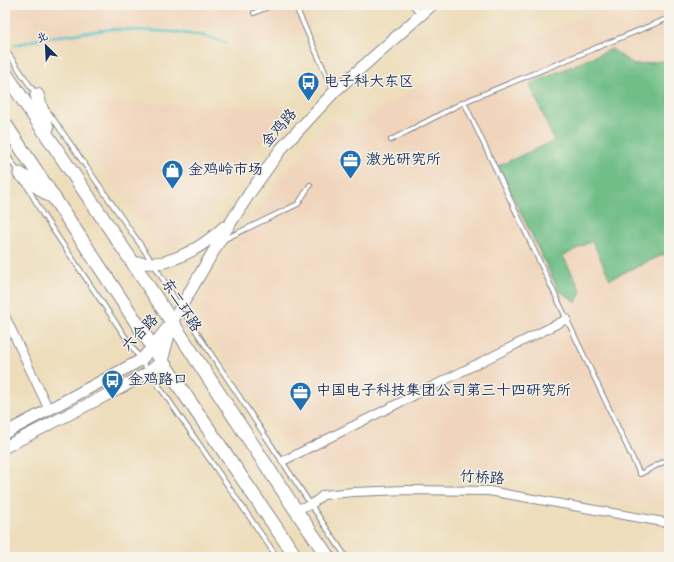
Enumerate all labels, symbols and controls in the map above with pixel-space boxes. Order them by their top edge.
north arrow [26,26,66,66]
text: 北 [34,29,51,48]
bus stop icon: 电子科大东区 [295,70,321,103]
place label: 电子科大东区 [324,72,414,94]
street label: 金鸡路 [257,105,303,153]
office icon: 激光研究所 [337,148,363,181]
place label: 激光研究所 [366,150,441,172]
shop icon: 金鸡岭市场 [159,158,185,191]
place label: 金鸡岭市场 [188,160,263,182]
street label: 东二环路 [154,275,206,337]
street label: 六合路 [117,310,165,358]
bus stop icon: 金鸡路口 [100,368,126,401]
place label: 金鸡路口 [128,370,188,392]
office icon: 中国电子科技集团公司第三十四研究所 [288,379,314,412]
place label: 中国电子科技集团公司第三十四研究所 [316,381,571,403]
street label: 竹桥路 [459,466,505,492]

